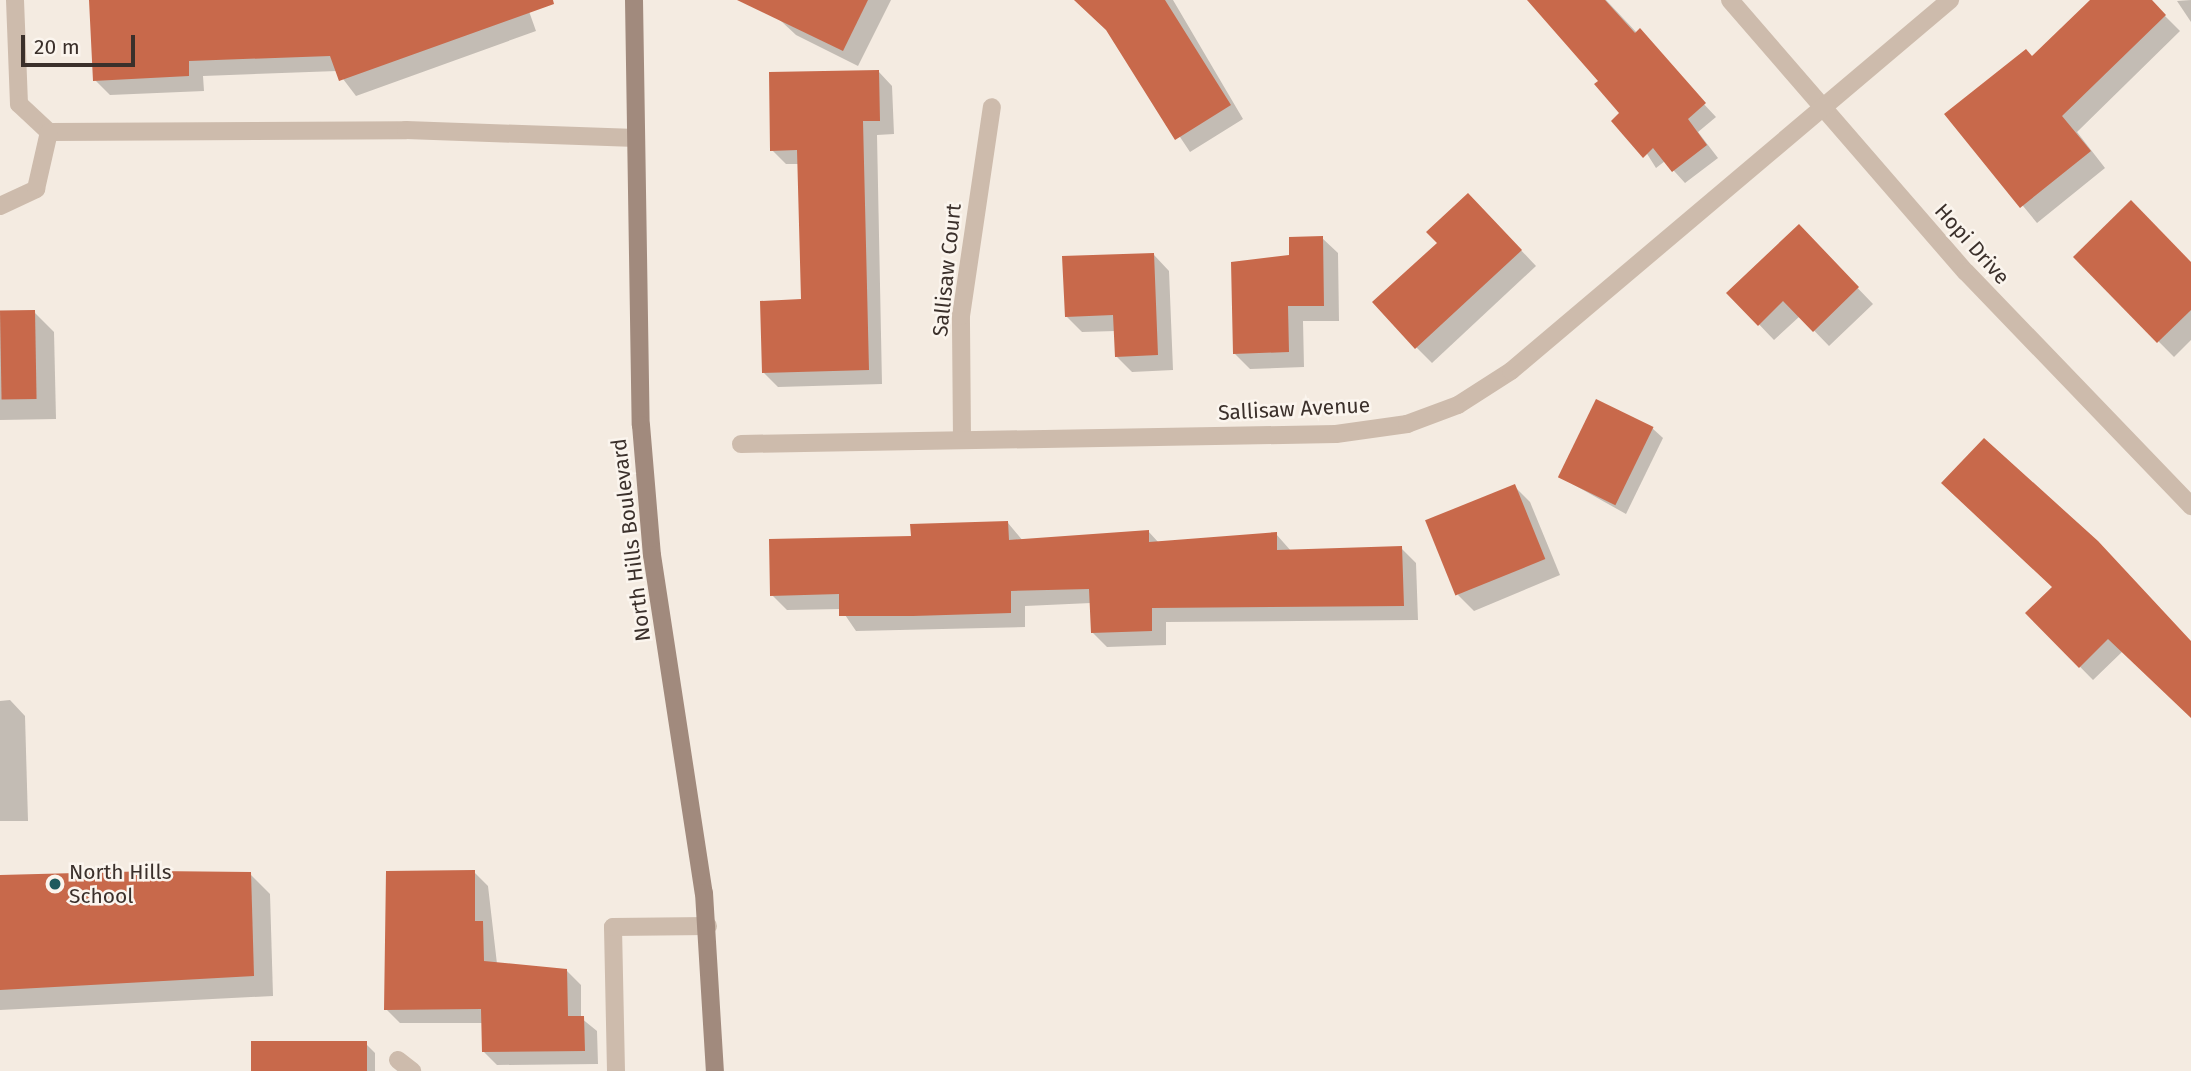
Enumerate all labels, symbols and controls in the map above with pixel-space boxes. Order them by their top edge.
scale bar [24,21,138,65]
text: 20 m [34,34,80,60]
street label: Hopi Drive [1929,199,2015,289]
street label: Sallisaw Court [927,202,967,338]
street label: Sallisaw Avenue [1217,392,1371,426]
street label: North Hills Boulevard [606,437,656,643]
place label: North Hills School [69,859,171,909]
marker: North Hills School [47,876,63,892]

